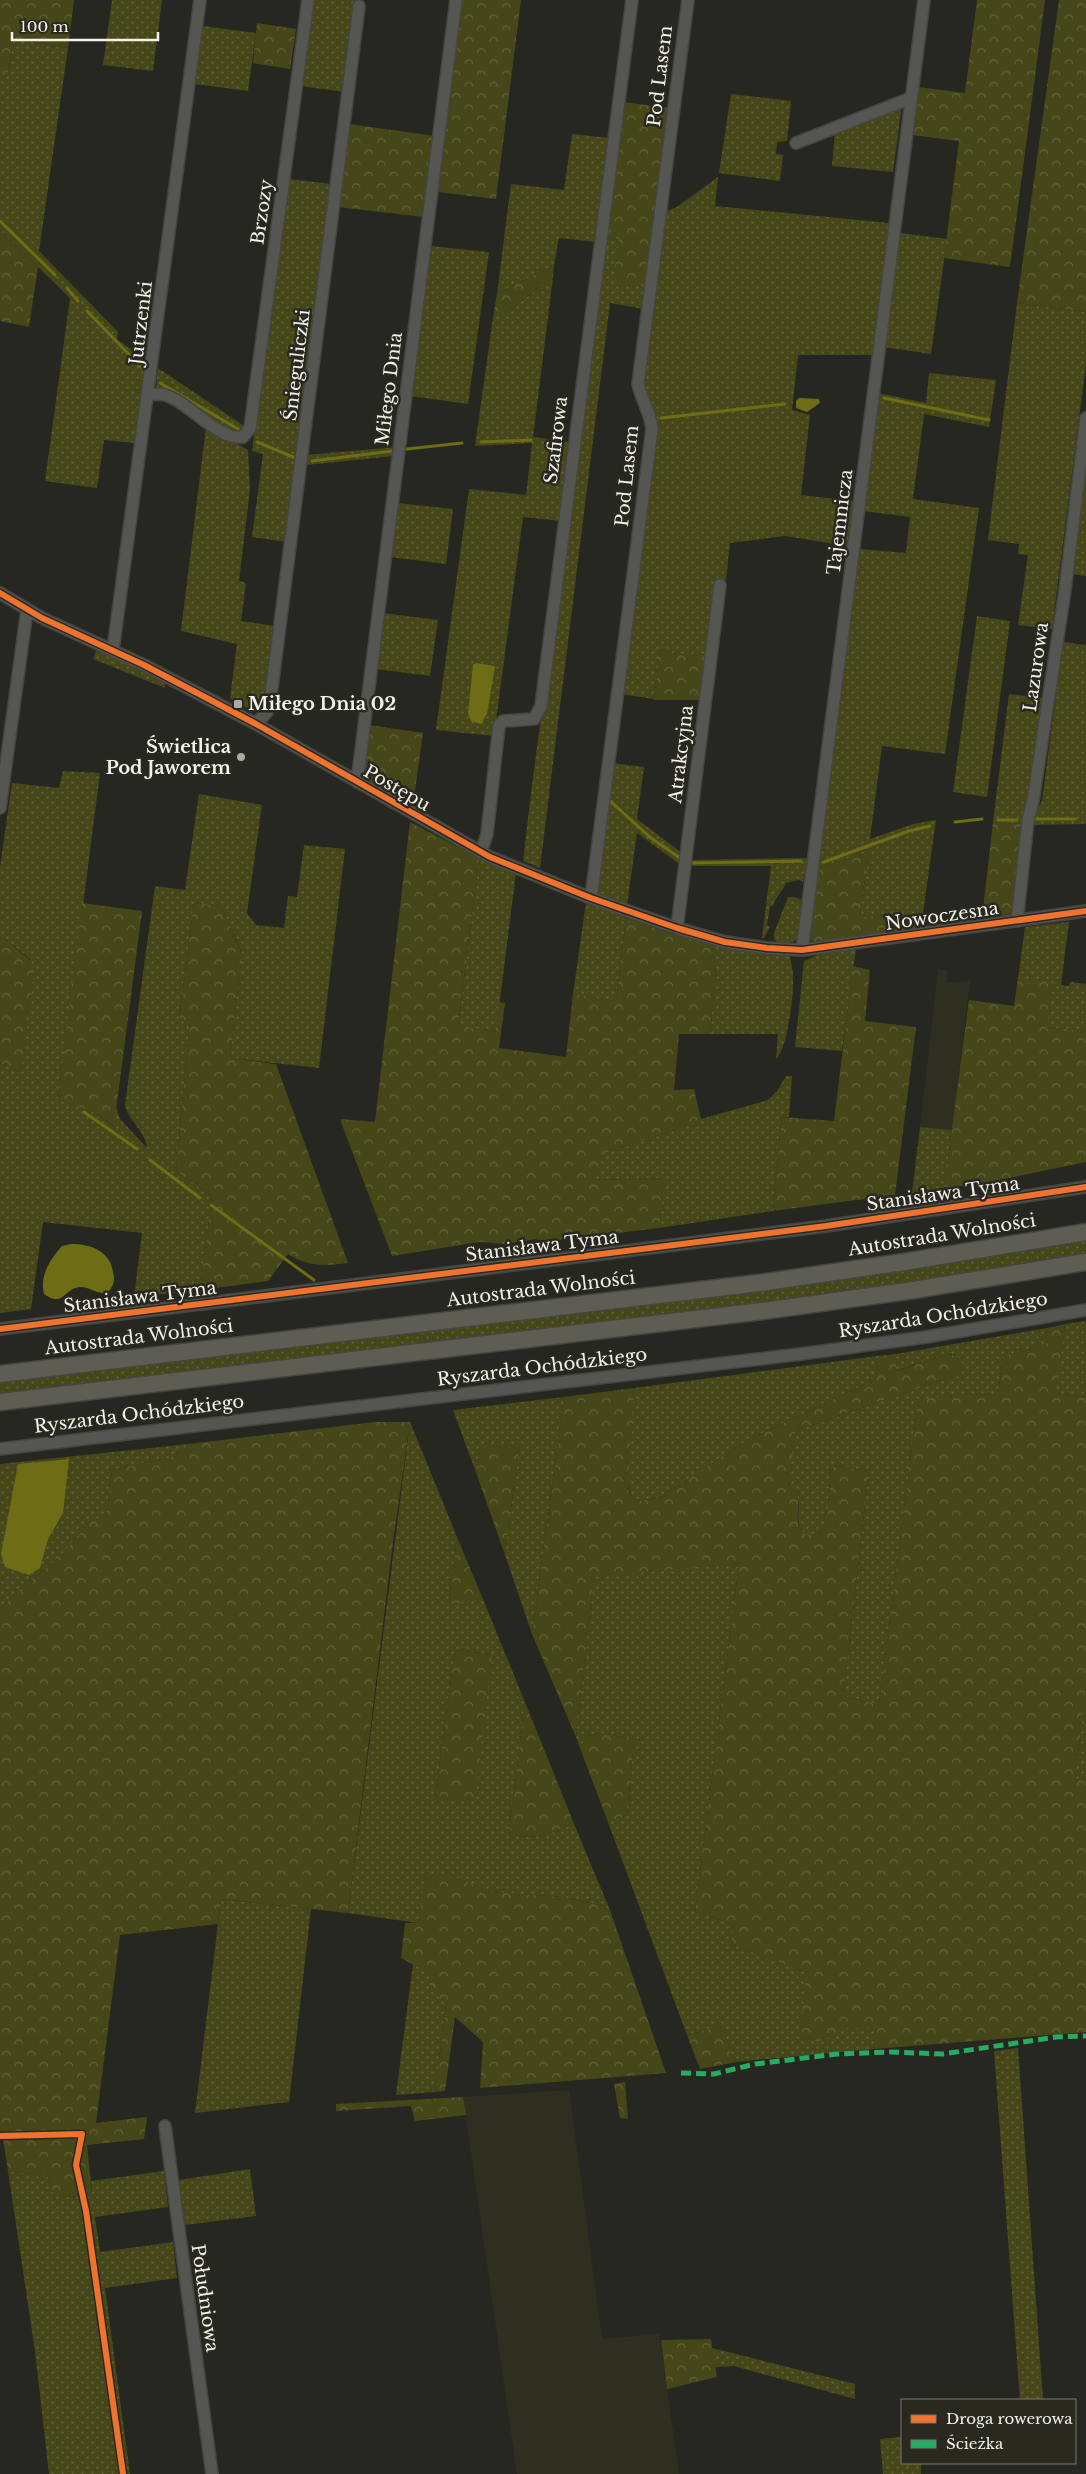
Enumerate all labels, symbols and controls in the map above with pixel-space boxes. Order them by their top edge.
scale bar [12,10,159,42]
text: 100 m [20,17,69,36]
street label: Pod Lasem [643,24,677,128]
street label: Brzozy [247,177,278,246]
street label: Jutrzenki [125,280,157,368]
street label: Śnieguliczki [278,308,315,422]
street label: Miłego Dnia [371,331,407,447]
street label: Szafirowa [540,395,572,485]
street label: Pod Lasem [611,424,643,528]
street label: Tajemnicza [823,468,857,576]
street label: Lazurowa [1019,621,1053,713]
place label: Miłego Dnia 02 [248,693,396,715]
marker: Miłego Dnia 02 [232,698,244,710]
street label: Atrakcyjna [664,704,698,805]
place label: Świetlica Pod Jaworem [106,735,232,779]
marker: Świetlica Pod Jaworem [235,751,247,763]
street label: Postępu [360,760,434,816]
street label: Nowoczesna [884,897,1000,935]
street label: Stanisława Tyma [865,1172,1021,1216]
street label: Autostrada Wolności [846,1209,1037,1261]
street label: Stanisława Tyma [464,1226,620,1266]
street label: Autostrada Wolności [445,1267,636,1312]
street label: Stanisława Tyma [62,1277,218,1317]
street label: Ryszarda Ochódzkiego [837,1288,1049,1342]
street label: Autostrada Wolności [43,1315,234,1360]
street label: Ryszarda Ochódzkiego [436,1343,648,1391]
street label: Ryszarda Ochódzkiego [33,1390,245,1438]
street label: Południowa [187,2243,223,2353]
legend [901,2399,1076,2464]
text: Droga rowerowa [946,2409,1073,2428]
text: Ścieżka [946,2434,1004,2453]

